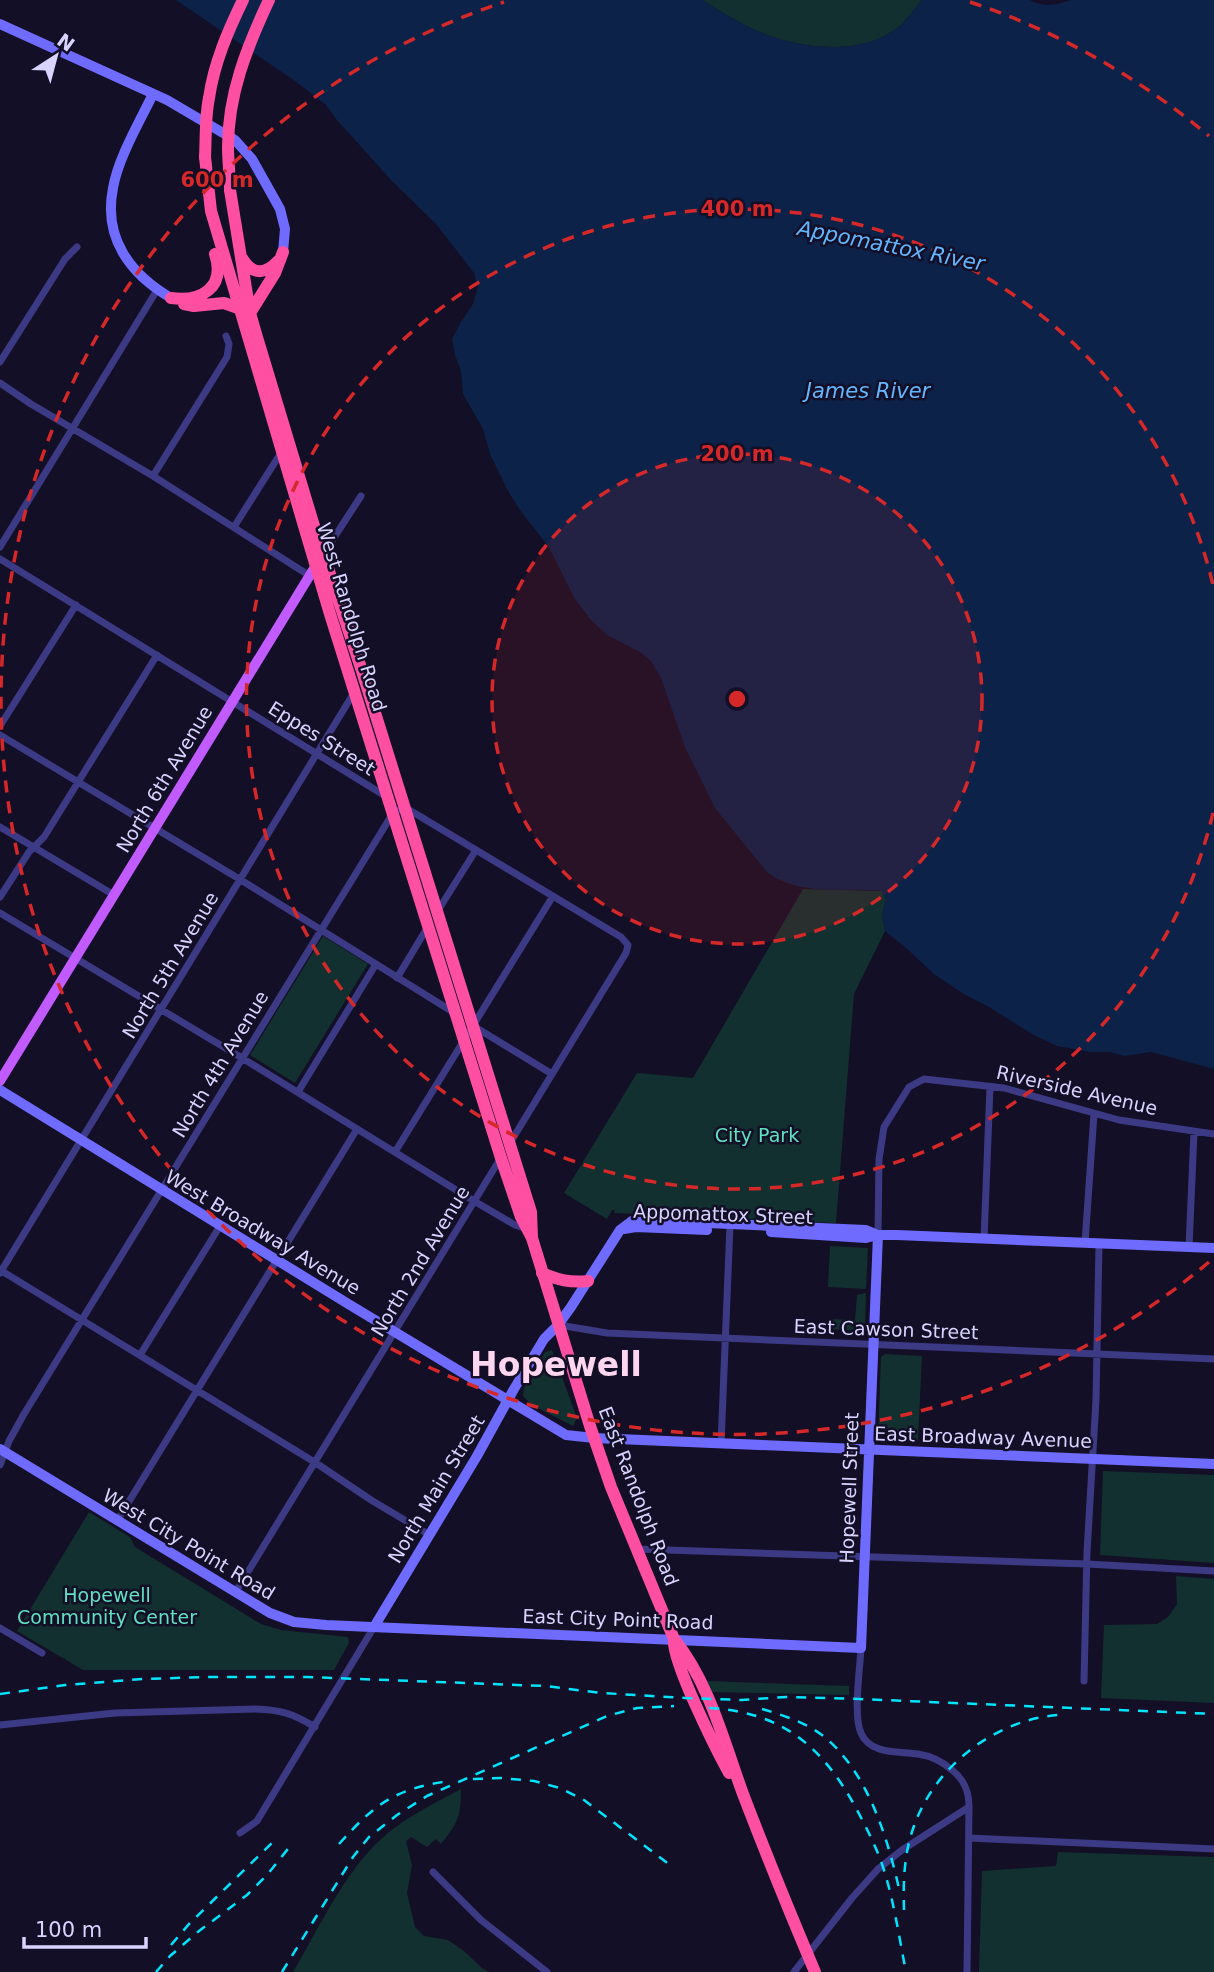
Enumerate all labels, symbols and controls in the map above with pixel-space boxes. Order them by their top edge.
north arrow [21,21,91,91]
text: N [53,29,79,56]
text: 600 m [180,168,254,192]
text: 400 m [700,197,774,221]
water label: Appomattox River [793,216,988,276]
water label: James River [802,379,932,403]
text: 200 m [700,442,774,466]
street label: West Randolph Road [313,520,391,714]
centre of rings [725,687,749,711]
street label: Eppes Street [265,696,379,780]
street label: North 6th Avenue [111,702,217,856]
street label: North 5th Avenue [117,888,223,1042]
street label: North 4th Avenue [167,987,273,1141]
street label: Riverside Avenue [994,1061,1160,1119]
park label: City Park [715,1124,799,1146]
street label: West Broadway Avenue [162,1165,364,1299]
street label: North 2nd Avenue [366,1182,474,1340]
street label: Appomattox Street [633,1200,813,1228]
street label: East Cawson Street [793,1315,979,1343]
district label: Hopewell [470,1345,642,1384]
street label: East Randolph Road [595,1403,683,1589]
street label: North Main Street [383,1411,489,1567]
street label: Hopewell Street [835,1412,863,1564]
street label: East Broadway Avenue [874,1422,1092,1452]
street label: West City Point Road [99,1484,279,1604]
park label: Hopewell Community Center [17,1584,197,1628]
street label: East City Point Road [522,1605,714,1633]
scale bar [24,1906,147,1950]
text: 100 m [35,1918,102,1942]

